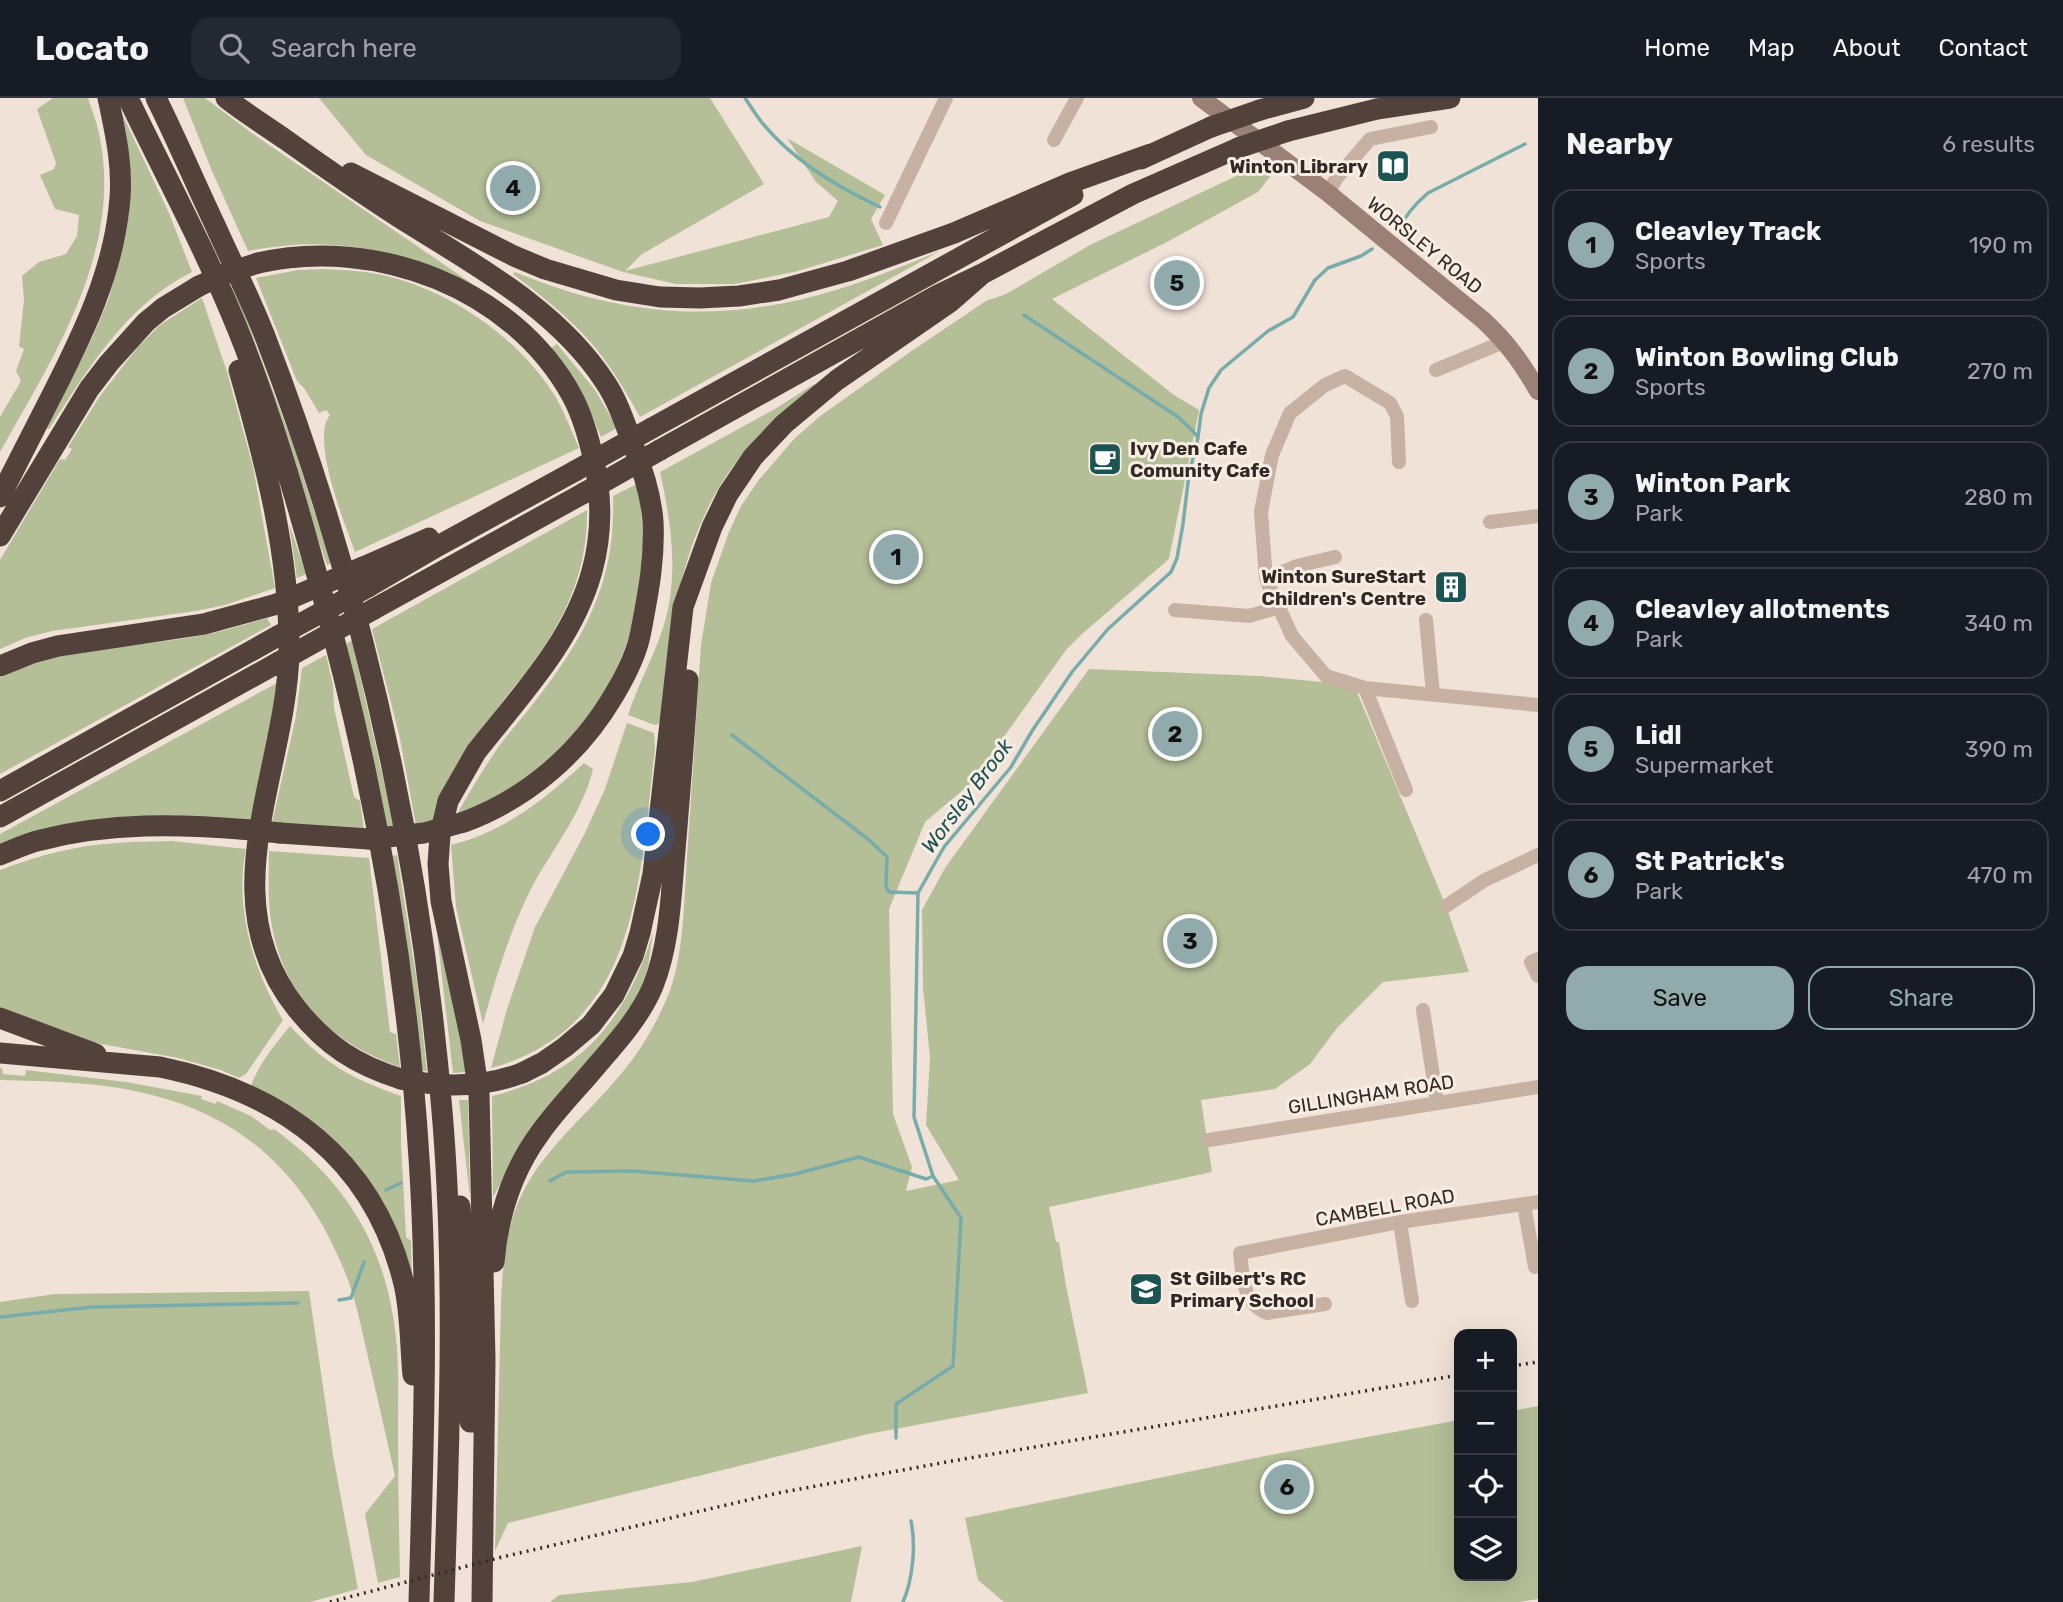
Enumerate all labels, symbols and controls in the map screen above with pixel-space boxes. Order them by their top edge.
search box [191,17,681,80]
text: Locato [35,29,149,68]
icon: search [215,29,253,67]
text: Search here [271,33,417,64]
text: Home [1644,34,1710,62]
text: Map [1748,34,1795,62]
text: About [1833,34,1901,62]
text: Contact [1939,34,2028,62]
text: Nearby [1566,126,1673,162]
text: 6 results [1942,130,2035,158]
library icon: Winton Library [1374,147,1412,185]
place label: Winton Library [1230,155,1369,178]
pin: 4 [490,162,536,214]
street label: WORSLEY ROAD [1362,192,1487,299]
text: Cleavley Track [1635,216,1821,247]
text: 1 [1585,231,1597,259]
text: 190 m [1969,231,2033,259]
text: Sports [1635,247,1706,275]
pin: 5 [1154,257,1200,309]
text: Winton Bowling Club [1635,342,1899,373]
text: 2 [1584,357,1598,385]
text: 270 m [1967,357,2033,385]
text: Sports [1635,373,1706,401]
place label: Ivy Den Cafe Comunity Cafe [1130,437,1270,482]
cafe icon: Ivy Den Cafe Comunity Cafe [1086,440,1124,478]
text: Winton Park [1635,468,1791,499]
text: 3 [1583,483,1599,511]
text: 280 m [1964,483,2033,511]
text: Park [1635,499,1683,527]
pin: 1 [873,531,919,583]
place label: Winton SureStart Children's Centre [1261,565,1426,610]
building icon: Winton SureStart Children's Centre [1432,568,1470,606]
text: Cleavley allotments [1635,594,1890,625]
text: 4 [1583,609,1599,637]
text: 340 m [1964,609,2033,637]
text: Park [1635,625,1683,653]
pin: 2 [1152,708,1198,760]
text: Lidl [1635,720,1682,751]
water label: Worsley Brook [916,733,1018,858]
text: 5 [1584,735,1598,763]
text: 390 m [1965,735,2033,763]
text: Supermarket [1635,751,1773,779]
your location [631,817,665,851]
text: St Patrick's [1635,846,1785,877]
text: 6 [1584,861,1598,889]
text: 470 m [1967,861,2033,889]
text: Park [1635,877,1683,905]
pin: 3 [1167,915,1213,967]
button: Save [1566,966,1794,1030]
button: Share [1808,966,2035,1030]
street label: GILLINGHAM ROAD [1286,1070,1456,1119]
street label: CAMBELL ROAD [1314,1184,1456,1231]
place label: St Gilbert's RC Primary School [1170,1267,1314,1312]
school or university icon: St Gilbert's RC Primary School [1127,1270,1165,1308]
map controls [1454,1329,1517,1581]
button: + [1454,1329,1517,1392]
button: − [1454,1392,1517,1455]
button: locate [1454,1455,1517,1518]
pin: 6 [1264,1461,1310,1513]
button: layers [1454,1518,1517,1581]

